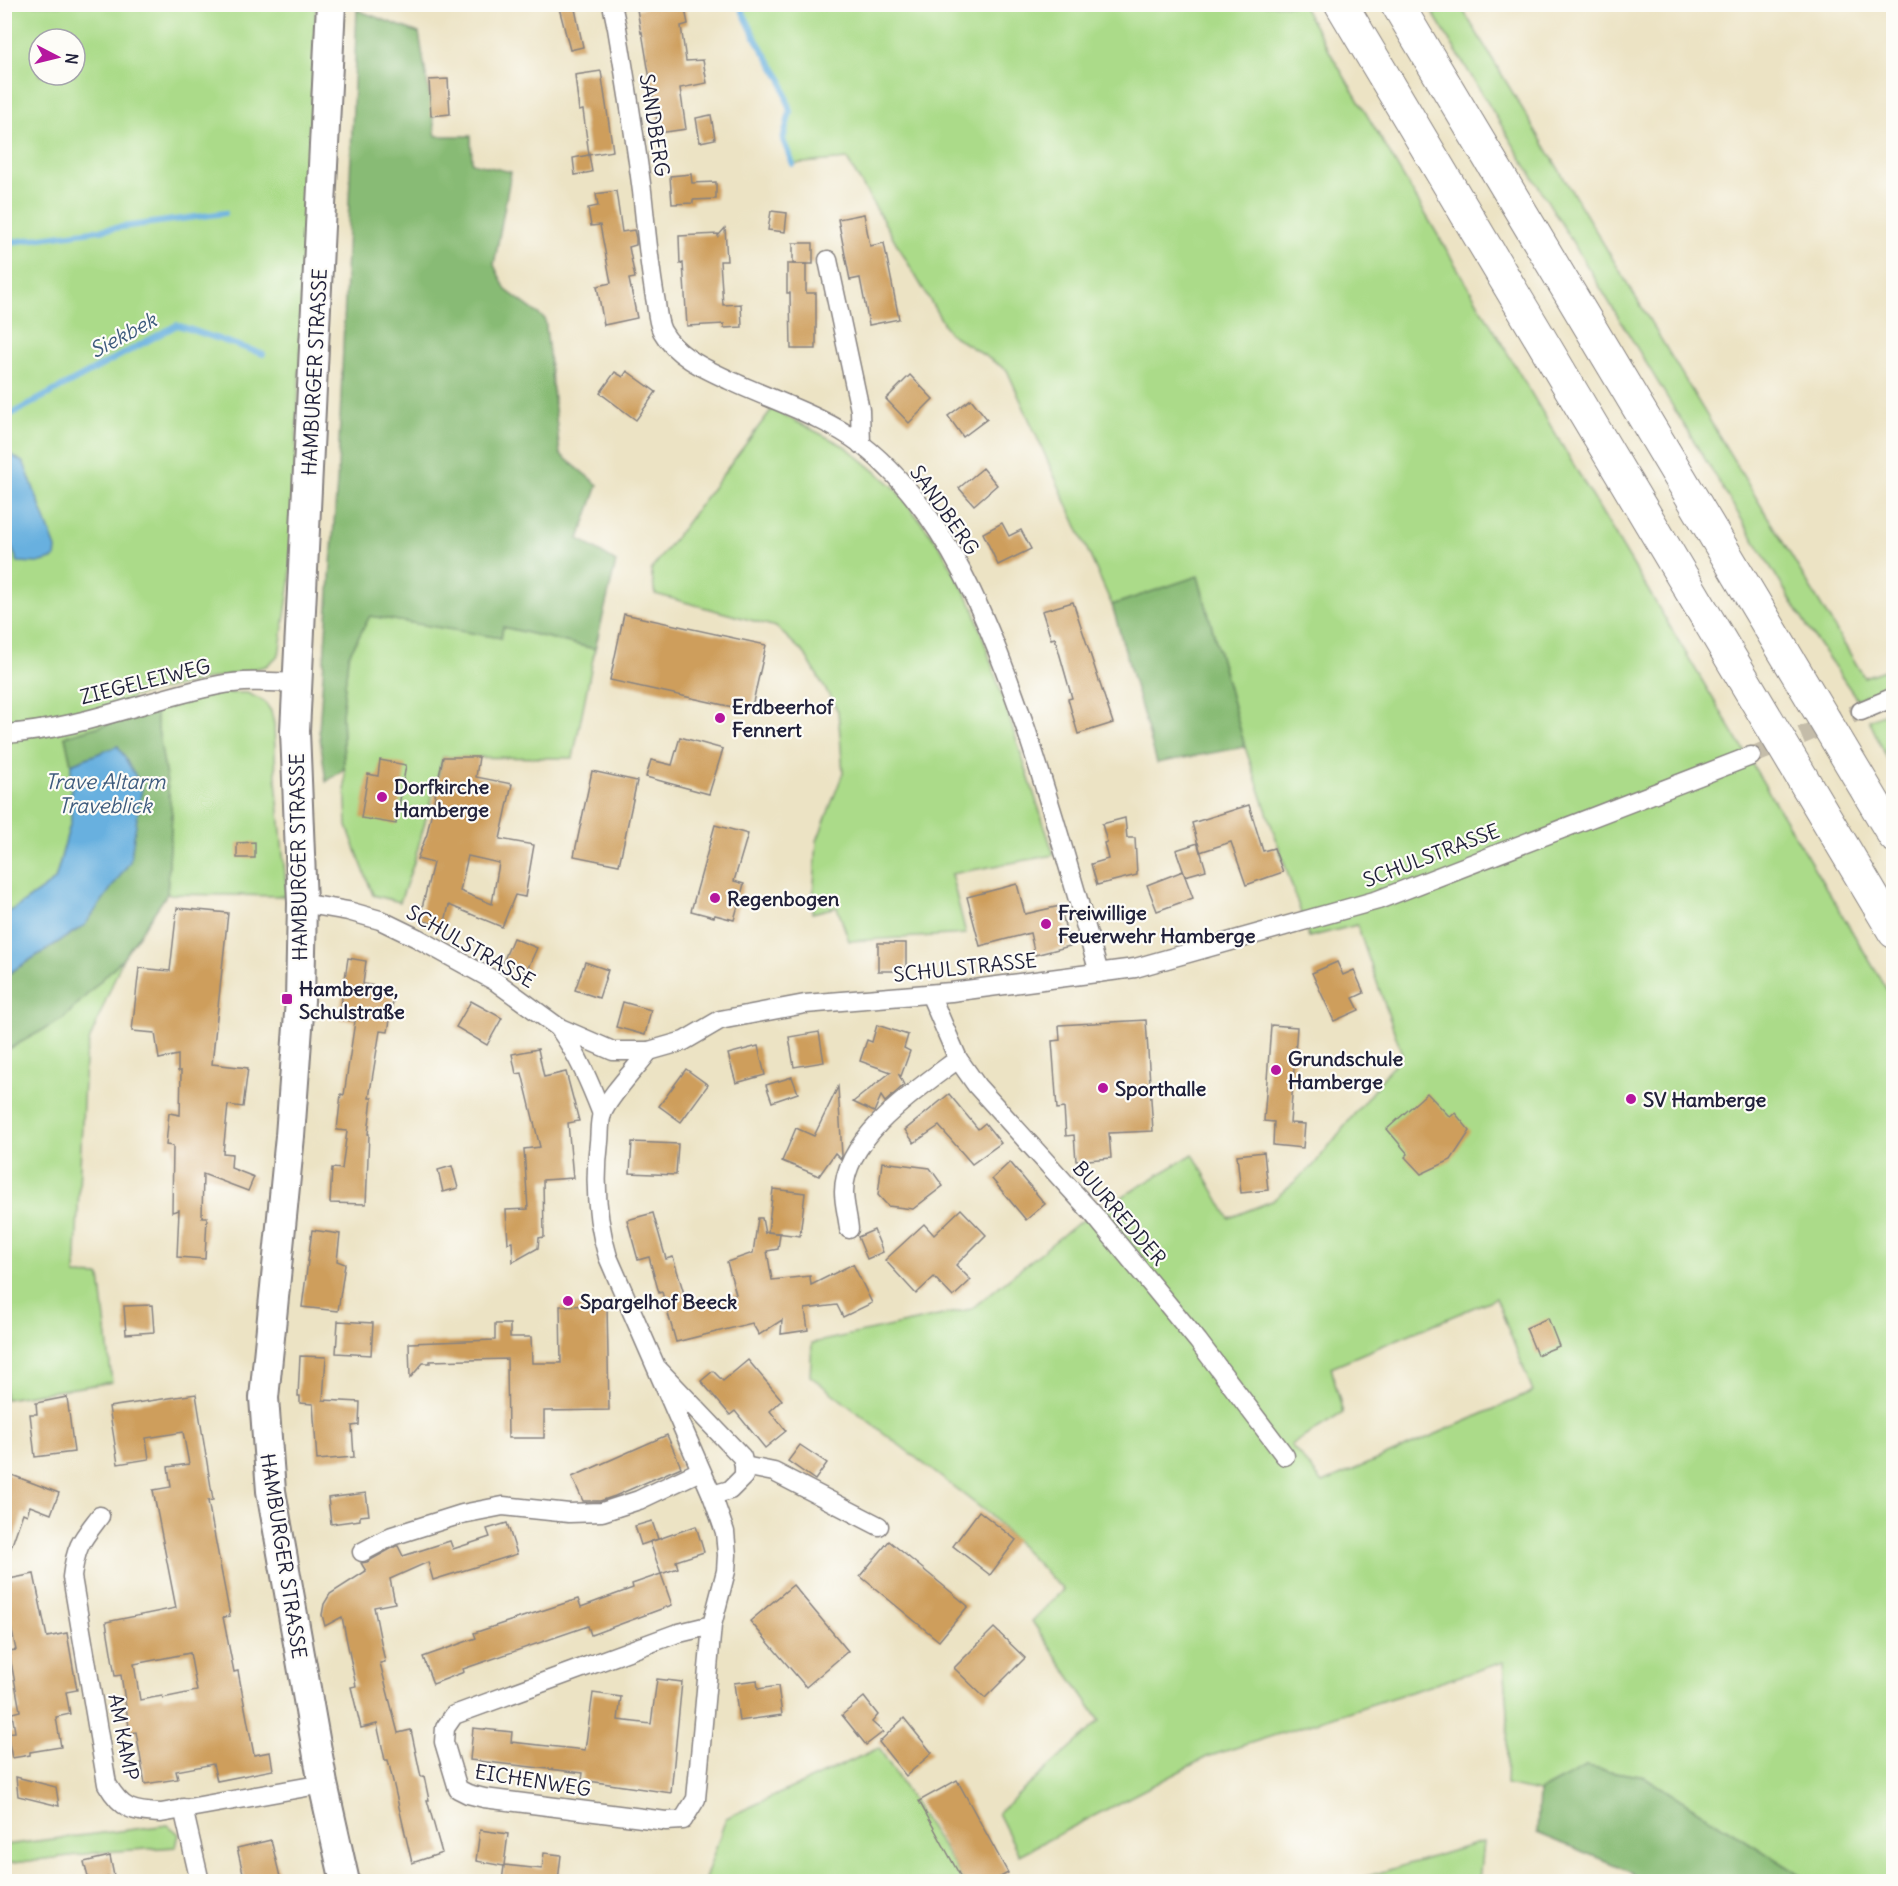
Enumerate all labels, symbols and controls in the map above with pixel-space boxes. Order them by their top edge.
north arrow [27,27,87,87]
text: N [61,52,82,66]
street label: SANDBERG [635,72,675,178]
street label: HAMBURGER STRASSE [296,268,332,476]
water label: Siekbek [85,306,162,364]
street label: SANDBERG [905,460,985,560]
street label: ZIEGELEIWEG [77,653,213,709]
place label: Erdbeerhof Fennert [732,694,835,742]
marker: Erdbeerhof Fennert [713,711,727,725]
street label: HAMBURGER STRASSE [284,753,312,961]
water label: Trave Altarm Traveblick [45,768,166,819]
place label: Dorfkirche Hamberge [394,774,489,822]
marker: Dorfkirche Hamberge [375,790,389,804]
street label: SCHULSTRASSE [1359,818,1503,892]
place label: Regenbogen [727,886,840,911]
marker: Regenbogen [708,891,722,905]
street label: SCHULSTRASSE [402,899,540,993]
place label: Freiwillige Feuerwehr Hamberge [1058,900,1256,948]
marker: Freiwillige Feuerwehr Hamberge [1039,917,1053,931]
street label: SCHULSTRASSE [892,947,1038,987]
place label: Hamberge, Schulstraße [299,976,405,1024]
marker: Hamberge, Schulstraße [280,992,294,1006]
place label: Grundschule Hamberge [1288,1046,1403,1094]
marker: Grundschule Hamberge [1269,1063,1283,1077]
place label: Sporthalle [1115,1076,1207,1101]
marker: Sporthalle [1096,1081,1110,1095]
place label: SV Hamberge [1643,1087,1767,1112]
marker: SV Hamberge [1624,1092,1638,1106]
street label: BUURREDDER [1068,1156,1172,1271]
place label: Spargelhof Beeck [580,1289,737,1314]
marker: Spargelhof Beeck [561,1294,575,1308]
street label: HAMBURGER STRASSE [255,1452,313,1660]
street label: AM KAMP [103,1692,145,1782]
street label: EICHENWEG [473,1758,593,1802]

